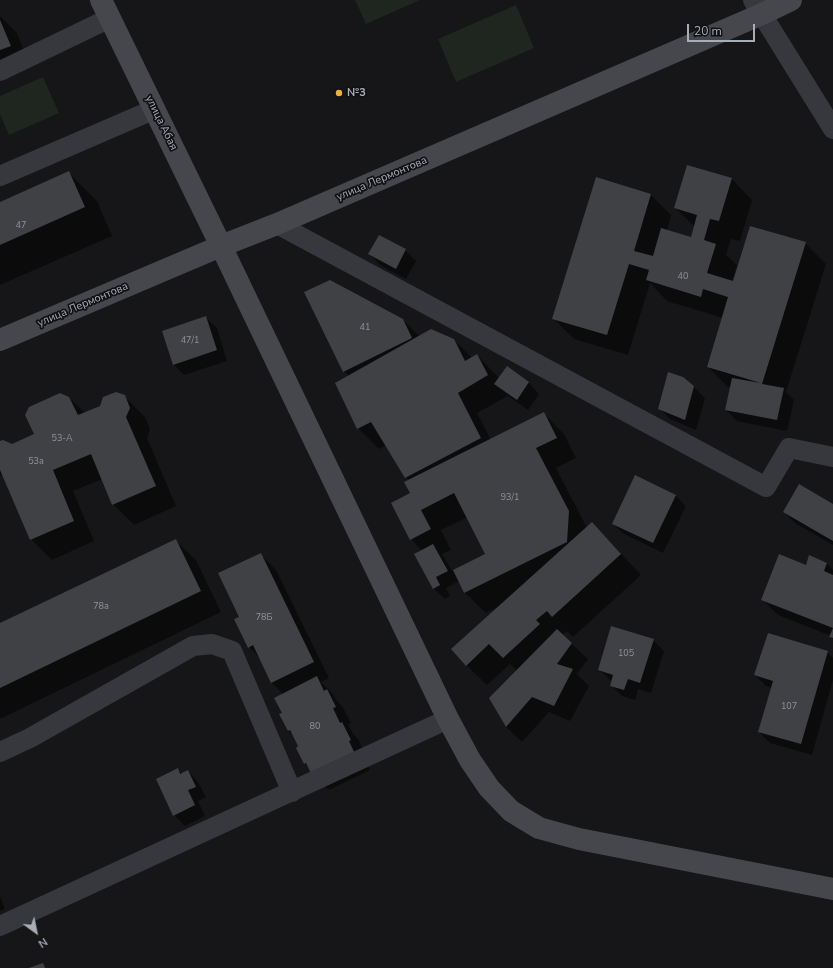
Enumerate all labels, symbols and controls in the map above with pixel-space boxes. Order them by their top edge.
scale bar [689,16,757,42]
text: 20 m [694,23,722,39]
place label: №3 [347,86,366,100]
marker: №3 [334,88,344,98]
street label: улица Абая [142,93,180,153]
street label: улица Лермонтова [335,154,429,204]
house number: 47 [16,221,26,231]
house number: 40 [678,272,688,282]
street label: улица Лермонтова [36,280,130,330]
house number: 41 [360,323,370,333]
house number: 47/1 [181,336,199,346]
house number: 53-А [51,434,73,444]
house number: 53а [28,457,44,467]
house number: 93/1 [501,493,519,503]
house number: 78а [93,602,109,612]
house number: 78Б [256,613,272,623]
house number: 105 [618,649,634,659]
house number: 107 [781,702,797,712]
house number: 80 [310,722,320,732]
north arrow [16,912,56,952]
text: N [35,934,50,951]

